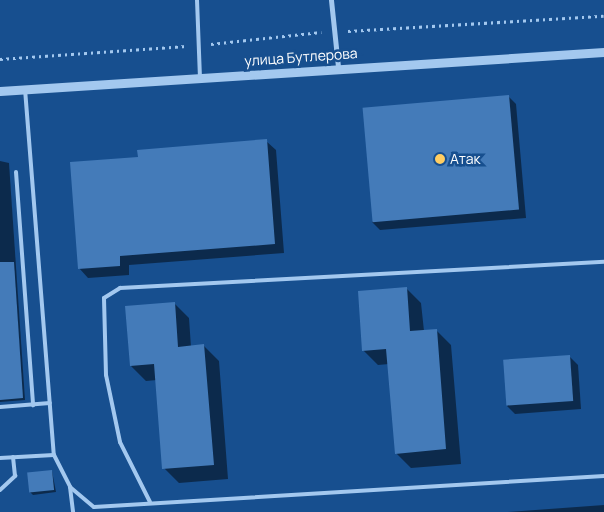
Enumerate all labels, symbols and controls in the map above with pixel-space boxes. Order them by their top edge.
street label: улица Бутлерова [244,45,358,69]
place label: Атак [450,151,480,167]
marker: Атак [434,153,446,165]

